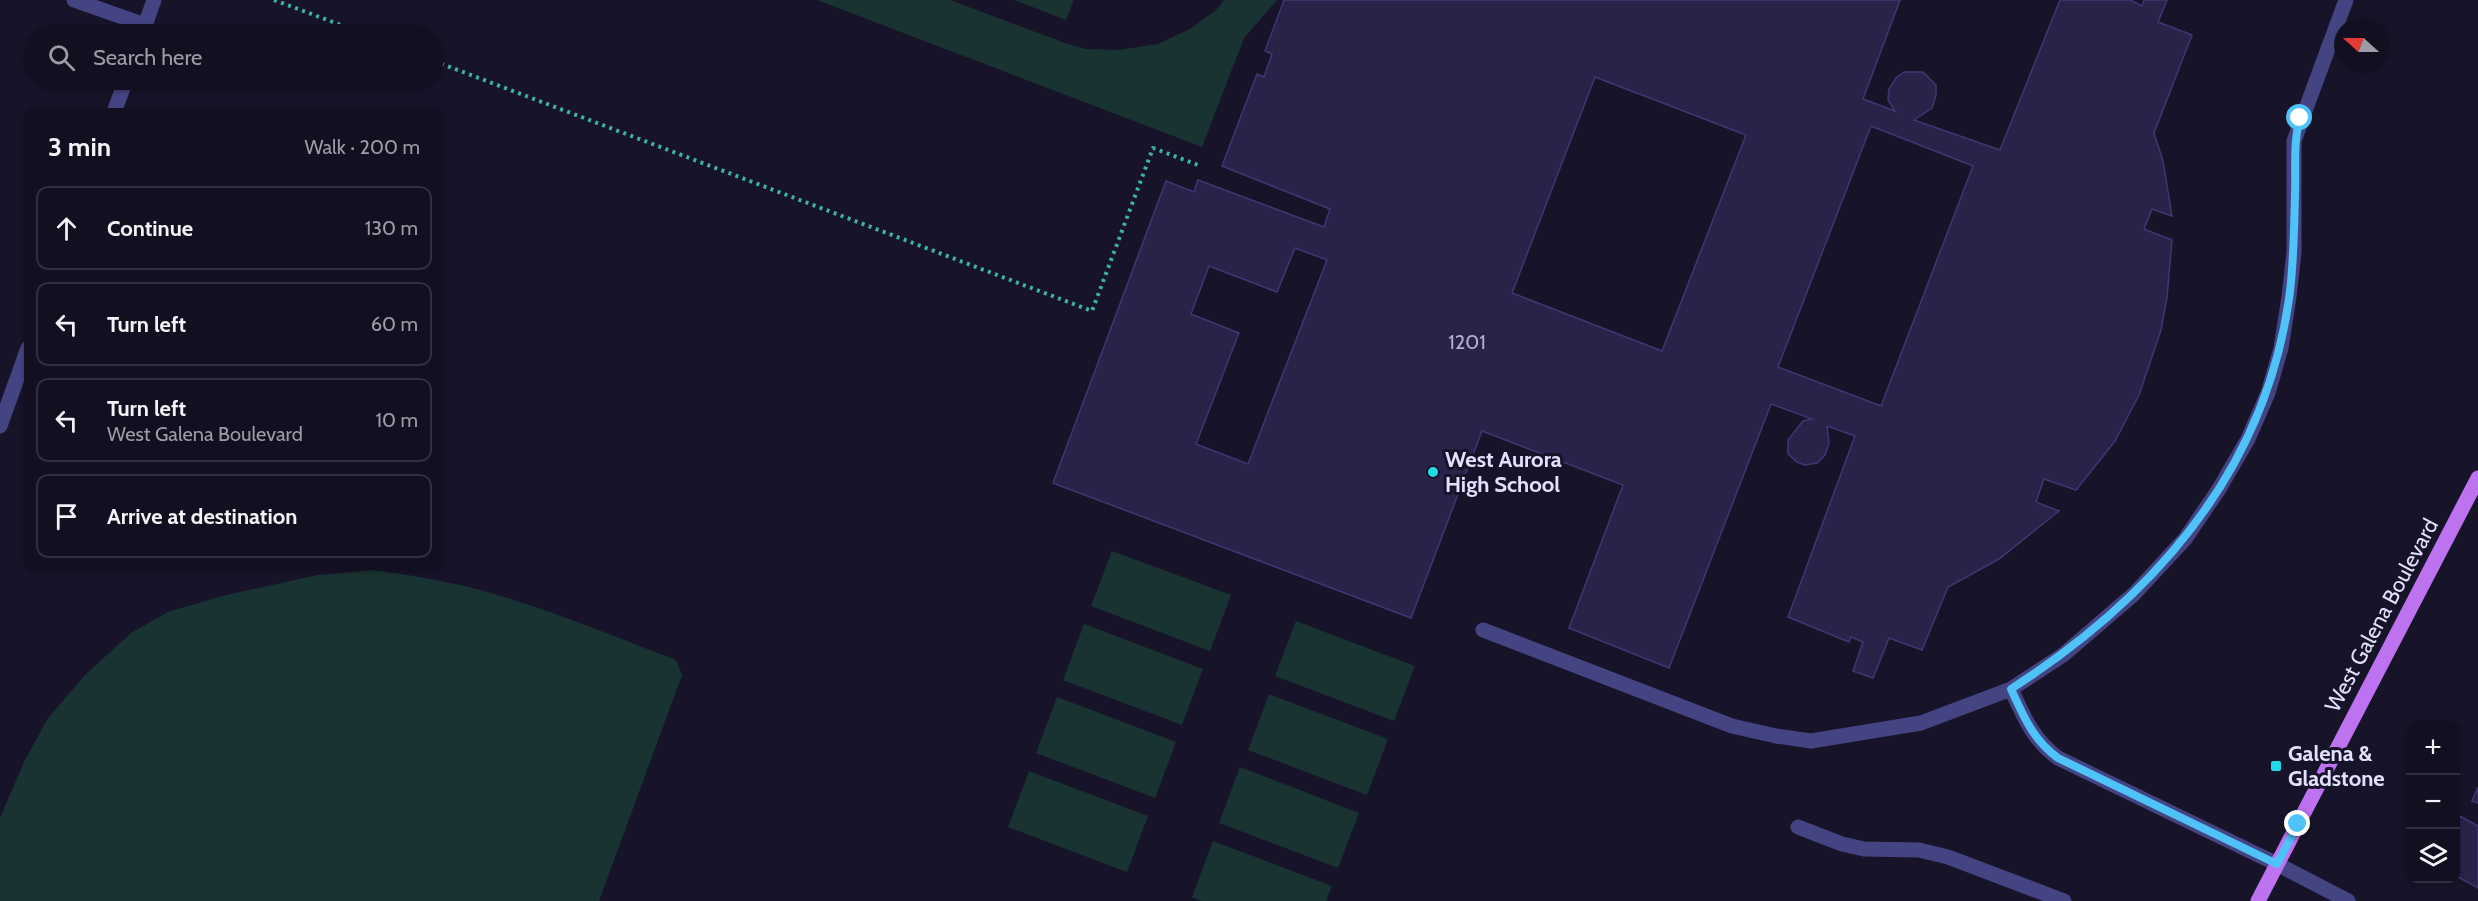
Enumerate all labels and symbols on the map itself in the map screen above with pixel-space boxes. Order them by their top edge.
north arrow [2334,18,2388,72]
route start [2286,104,2312,130]
house number: 1201 [1448,330,1486,354]
place label: West Aurora High School [1445,446,1562,498]
marker: West Aurora High School [1426,465,1440,479]
street label: West Galena Boulevard [2319,514,2444,717]
place label: Galena & Gladstone [2288,740,2385,792]
marker: Galena & Gladstone [2269,759,2283,773]
route end [2284,810,2310,836]

